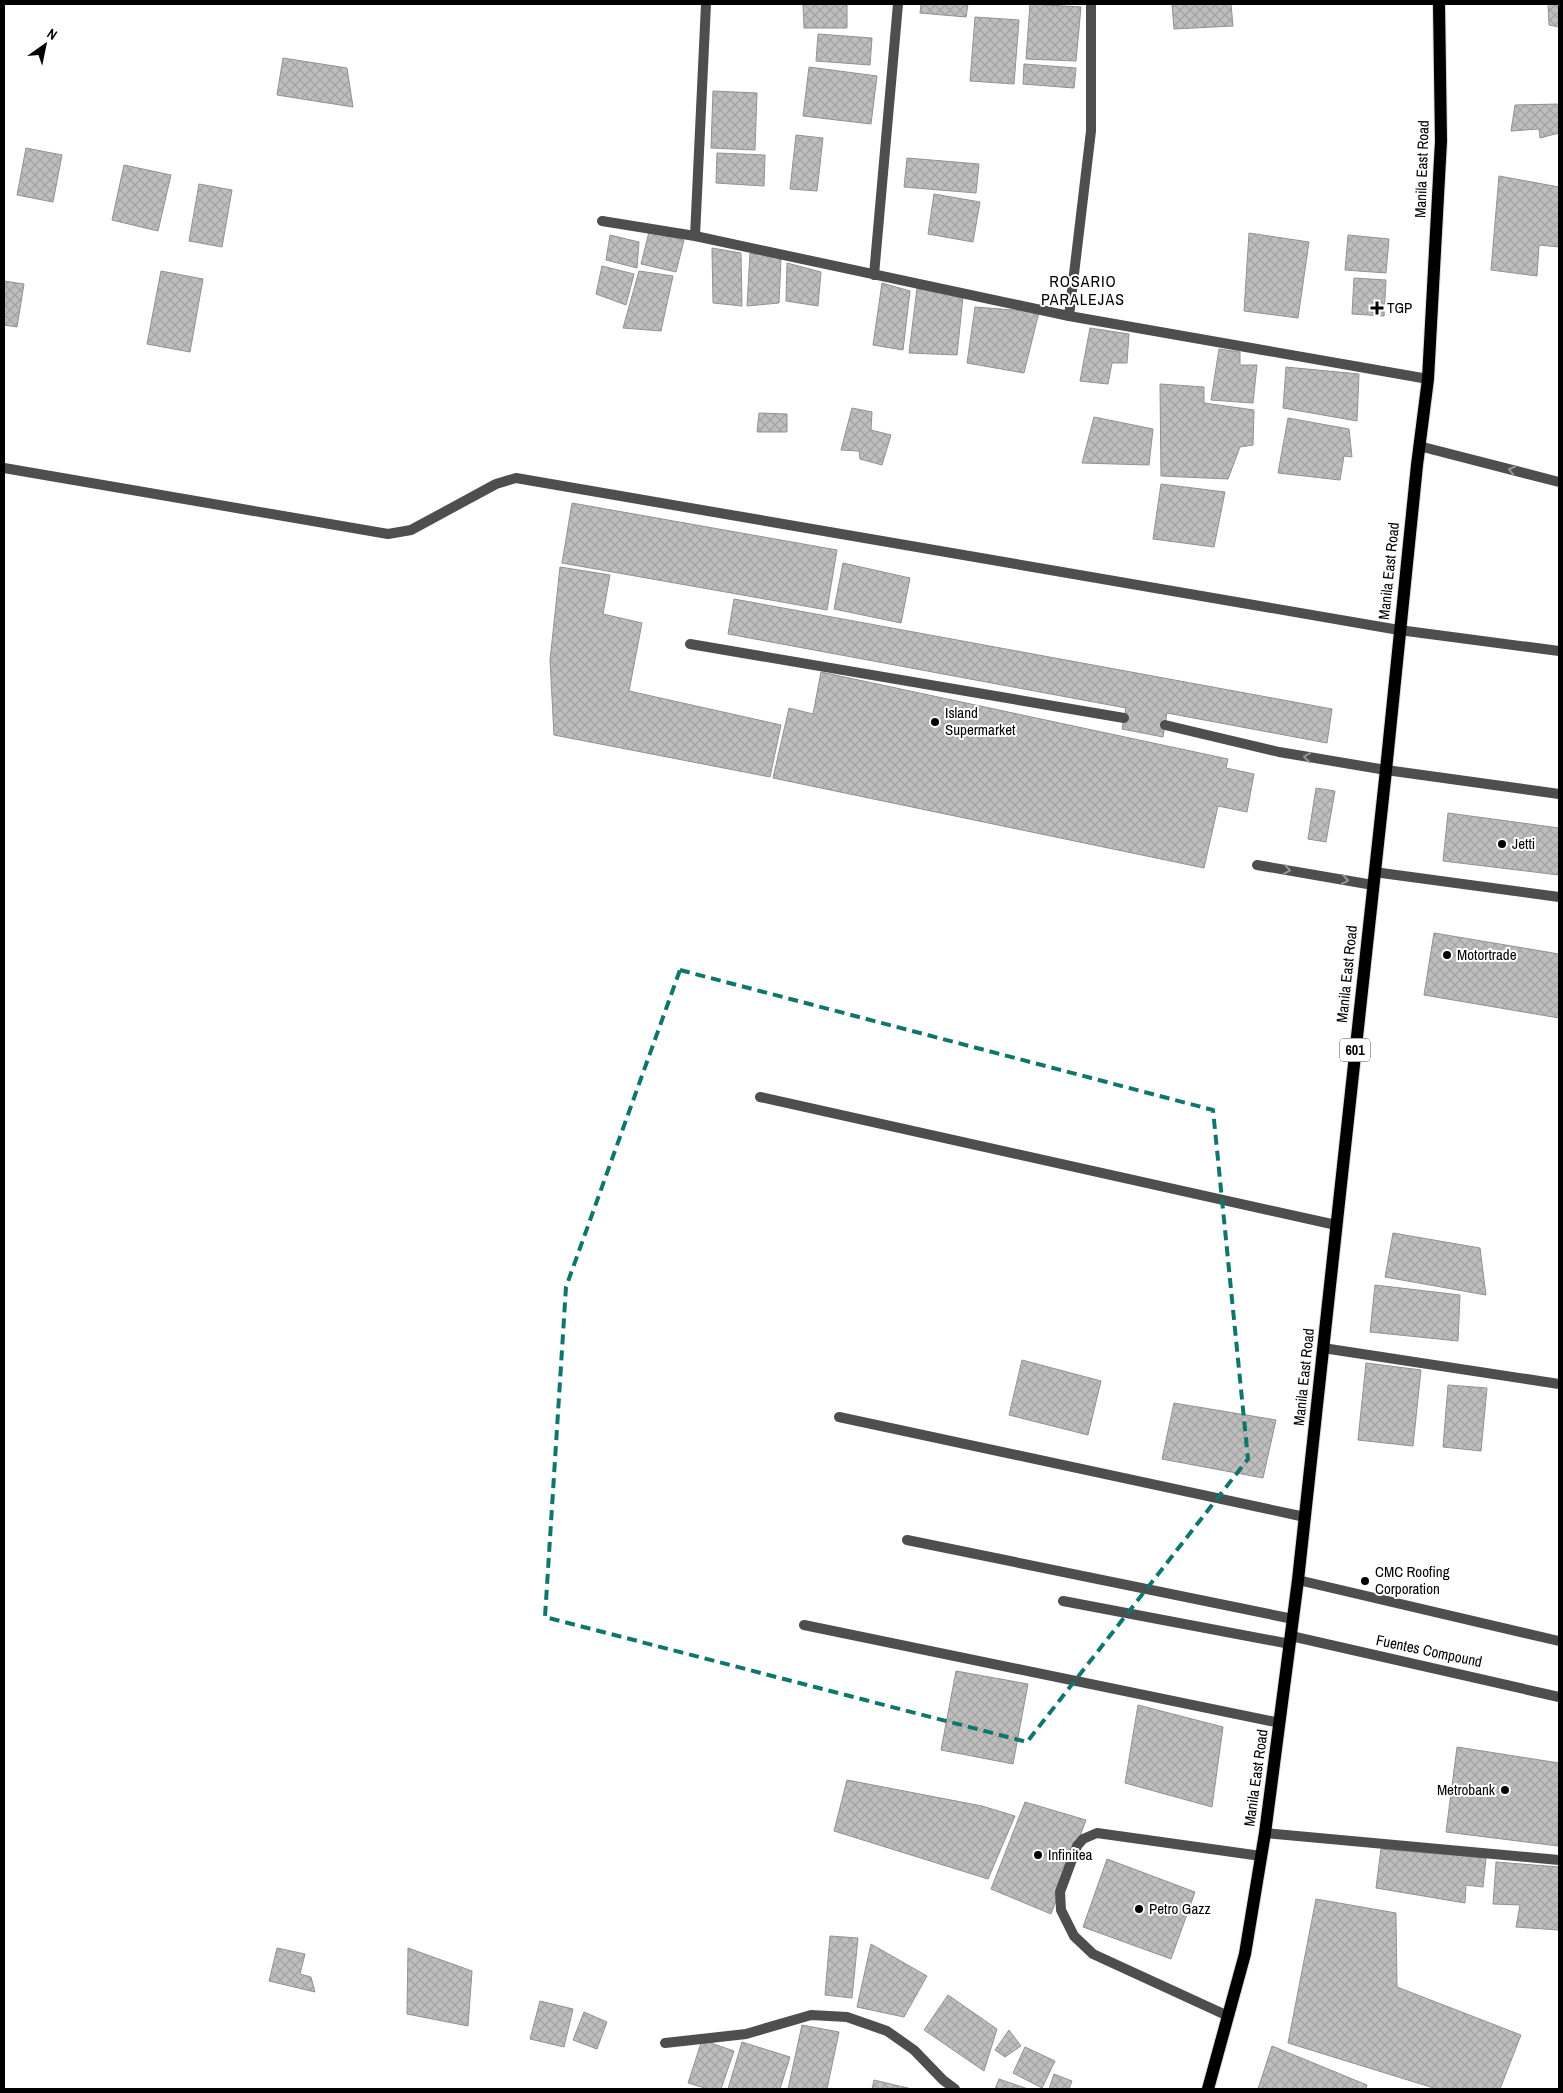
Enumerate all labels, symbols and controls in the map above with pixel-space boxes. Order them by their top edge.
north arrow [20,20,70,70]
text: N [44,24,60,44]
street label: Manila East Road [1409,120,1434,218]
district label: ROSARIO PARALEJAS [1041,270,1125,310]
place label: TGP [1387,297,1412,318]
marker: TGP [1371,302,1383,314]
one-way arrow [1508,465,1516,476]
street label: Manila East Road [1373,521,1404,621]
place label: Island Supermarket [945,702,1016,740]
marker: Island Supermarket [929,716,941,728]
one-way arrow [1303,753,1312,763]
place label: Jetti [1512,833,1535,854]
marker: Jetti [1496,838,1508,850]
one-way arrow [1283,864,1291,875]
one-way arrow [1341,874,1349,884]
street label: Manila East Road [1331,924,1362,1024]
place label: Motortrade [1457,944,1517,965]
marker: Motortrade [1441,949,1453,961]
road number: 601 [1340,1038,1370,1062]
street label: Manila East Road [1288,1327,1319,1427]
place label: CMC Roofing Corporation [1375,1561,1450,1599]
marker: CMC Roofing Corporation [1359,1575,1371,1587]
street label: Fuentes Compound [1374,1629,1484,1672]
street label: Manila East Road [1238,1728,1273,1828]
place label: Metrobank [1437,1779,1496,1800]
marker: Metrobank [1499,1784,1511,1796]
place label: Infinitea [1048,1844,1093,1865]
marker: Infinitea [1032,1849,1044,1861]
place label: Petro Gazz [1149,1898,1211,1919]
marker: Petro Gazz [1133,1903,1145,1915]

